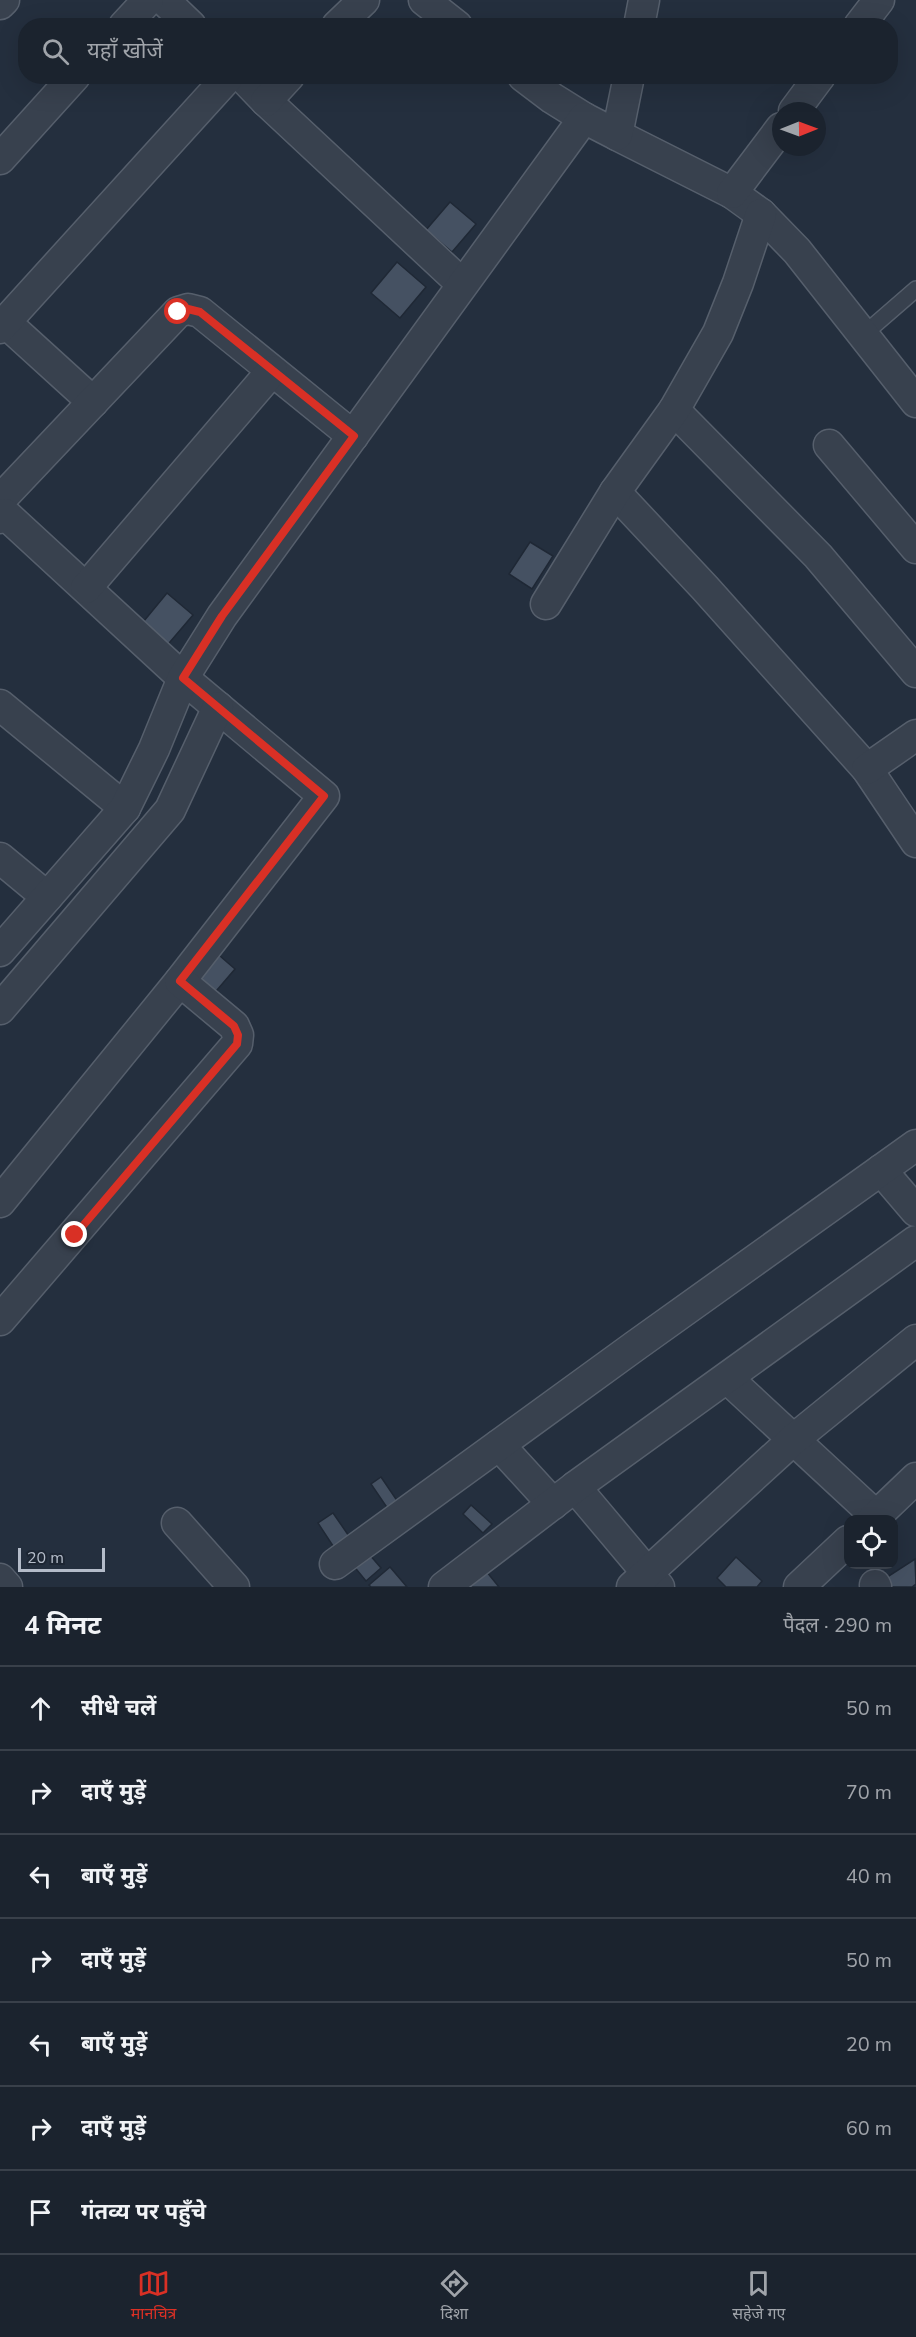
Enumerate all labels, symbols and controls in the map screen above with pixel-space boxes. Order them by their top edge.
search box [18,18,898,84]
icon: search [39,35,72,68]
text: यहाँ खोजें [87,36,163,66]
north arrow [772,102,826,156]
route start [164,298,190,324]
route end [61,1221,87,1247]
map controls [844,1515,898,1569]
button: locate [844,1515,898,1569]
scale bar [18,1545,105,1572]
text: 20 m [27,1547,64,1569]
text: 4 मिनट [24,1608,101,1643]
text: पैदल · 290 m [783,1612,892,1639]
icon: ahead [24,1692,57,1725]
text: सीधे चलें [81,1693,156,1723]
text: 50 m [846,1695,892,1722]
icon: right [24,1776,57,1809]
text: दाएँ मुड़ें [81,1777,146,1807]
text: 70 m [846,1779,892,1806]
icon: left [24,1860,57,1893]
text: बाएँ मुड़ें [81,1861,147,1891]
text: 40 m [846,1863,892,1890]
icon: right [24,1944,57,1977]
text: दाएँ मुड़ें [81,1945,146,1975]
text: 50 m [846,1947,892,1974]
icon: left [24,2028,57,2061]
text: बाएँ मुड़ें [81,2029,147,2059]
text: 20 m [846,2031,892,2058]
icon: right [24,2112,57,2145]
text: दाएँ मुड़ें [81,2113,146,2143]
text: 60 m [846,2115,892,2142]
icon: arrive [24,2196,57,2229]
text: गंतव्य पर पहुँचे [81,2197,206,2227]
tab: मानचित्र [131,2267,176,2326]
tab: दिशा [438,2267,471,2326]
tab: सहेजे गए [732,2267,785,2326]

